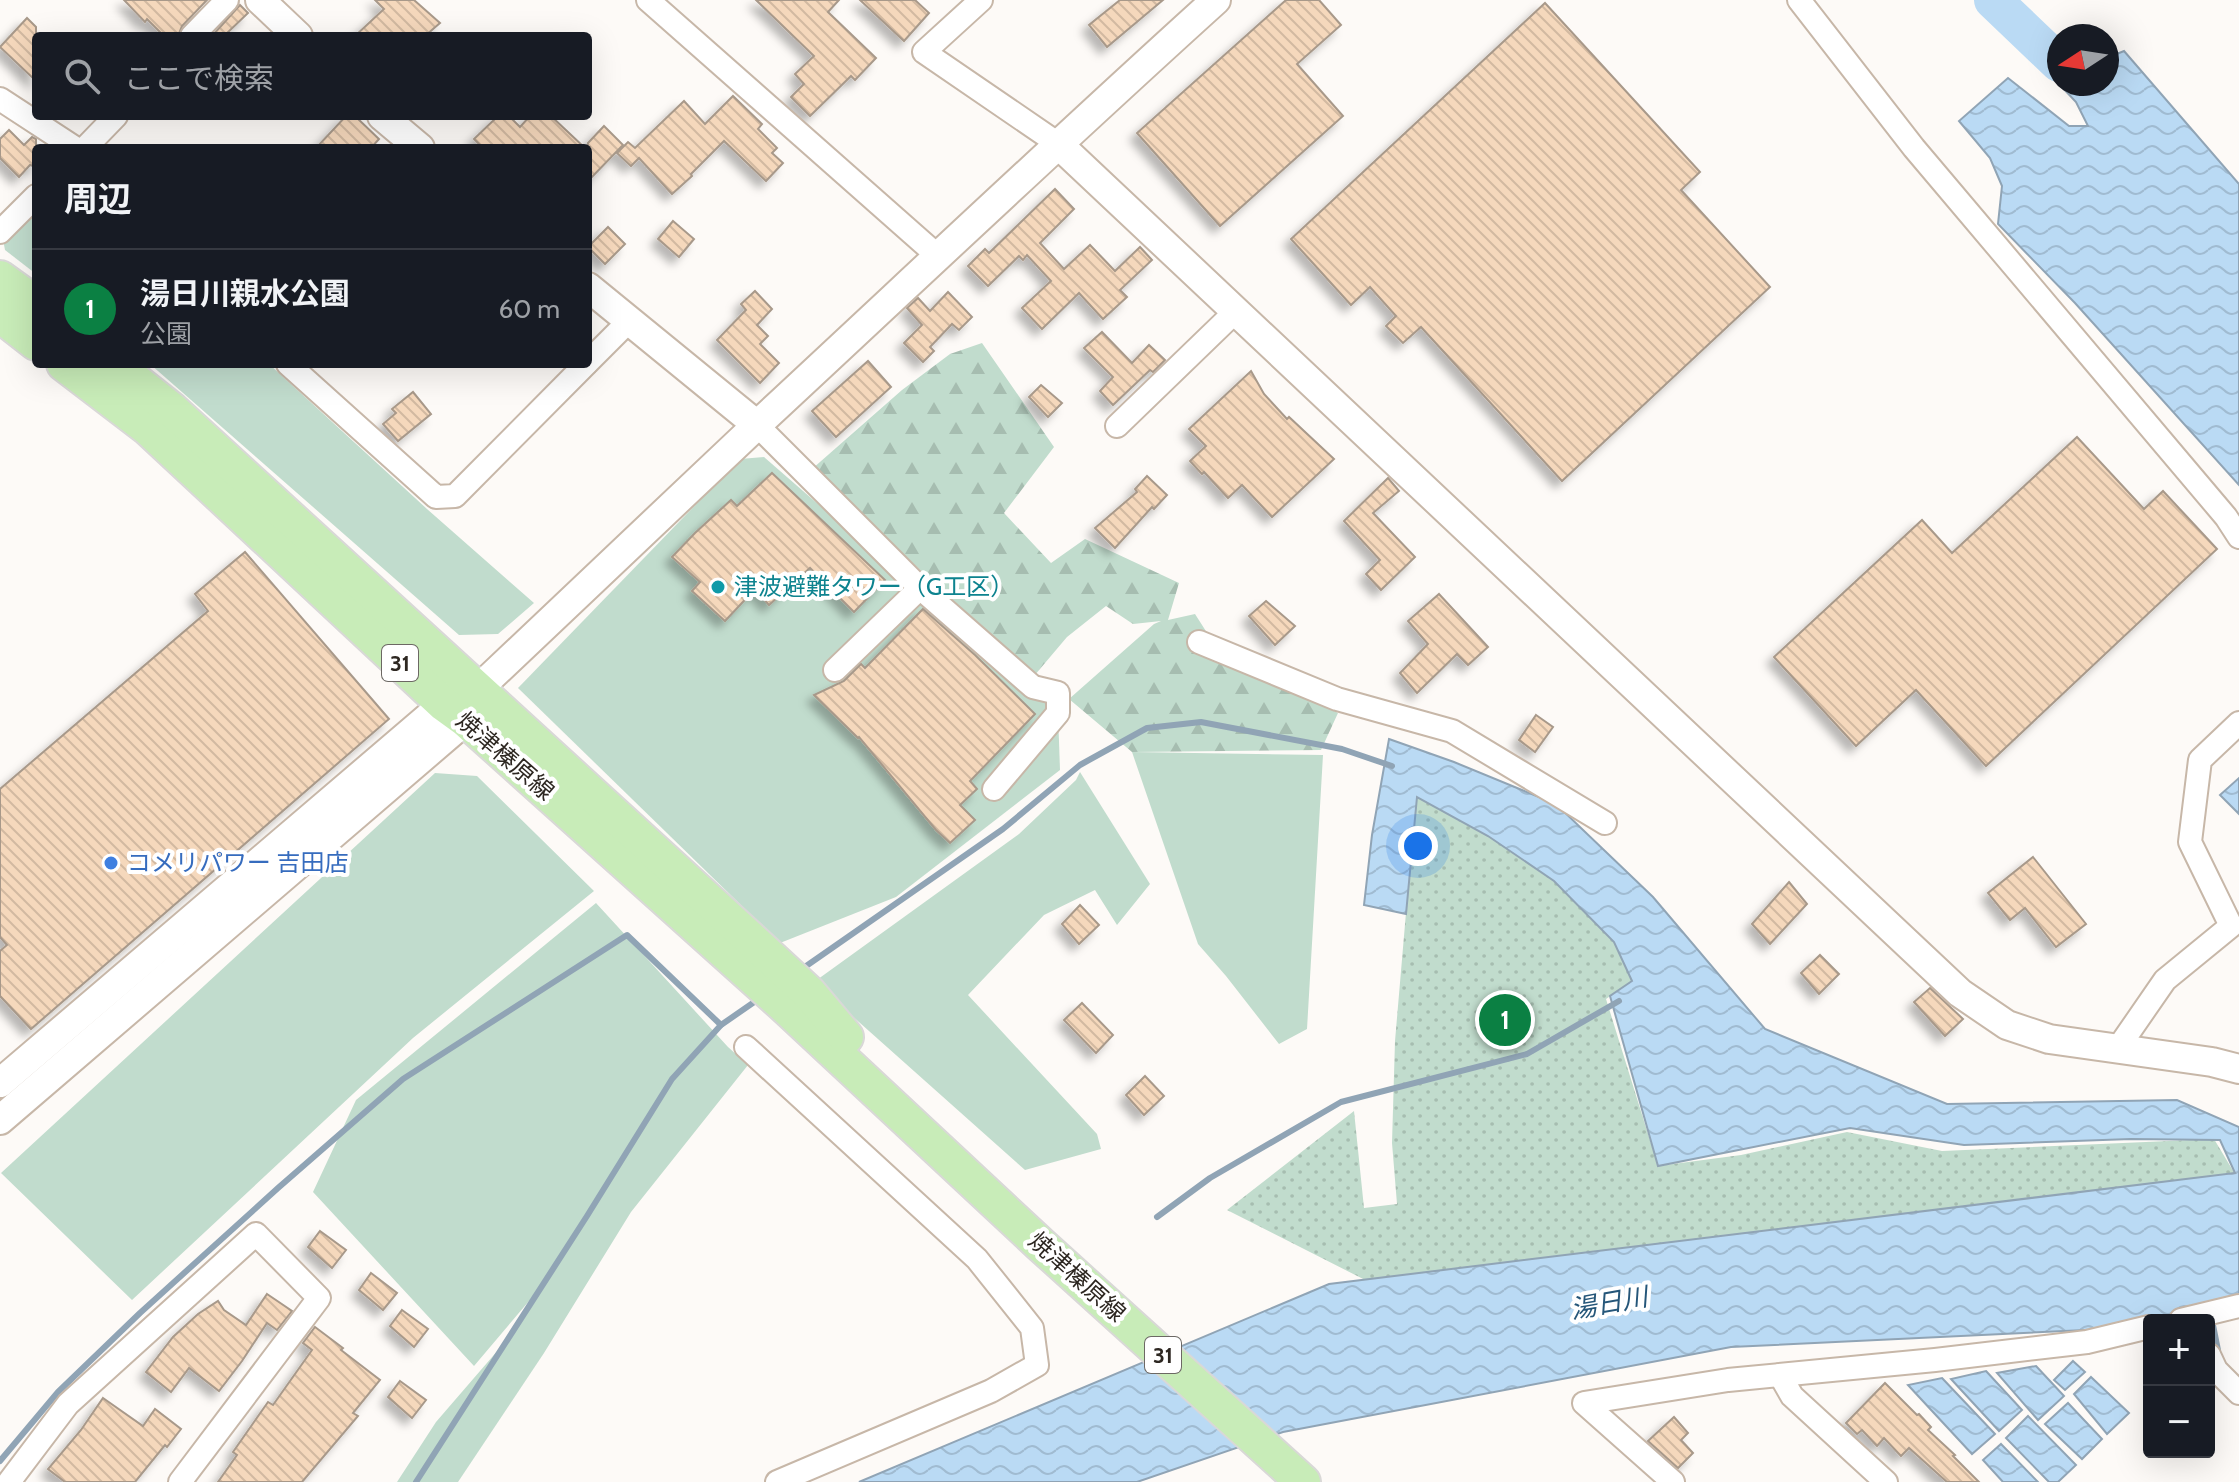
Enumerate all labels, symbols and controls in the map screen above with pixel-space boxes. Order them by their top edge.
north arrow [2047,24,2119,96]
search box [32,32,592,120]
icon: search [60,54,104,98]
text: ここで検索 [124,60,274,97]
text: 周辺 [64,178,132,220]
text: 湯日川親水公園 [140,275,350,312]
text: 1 [85,293,95,325]
text: 60 m [498,293,560,325]
text: 公園 [140,318,192,350]
place label: 津波避難タワー（G工区） [734,572,1014,601]
marker: 津波避難タワー（G工区） [709,578,727,596]
road number: 31 [382,645,418,681]
street label: 焼津榛原線 [451,705,560,806]
your location [1398,826,1438,866]
place label: コメリパワー 吉田店 [127,848,348,877]
marker: コメリパワー 吉田店 [102,854,120,872]
pin: 1 [1479,990,1531,1050]
street label: 焼津榛原線 [1023,1226,1132,1328]
water label: 湯日川 [1568,1280,1653,1326]
map controls [2143,1314,2215,1458]
button: + [2143,1314,2215,1386]
road number: 31 [1145,1337,1181,1373]
button: − [2143,1386,2215,1458]

